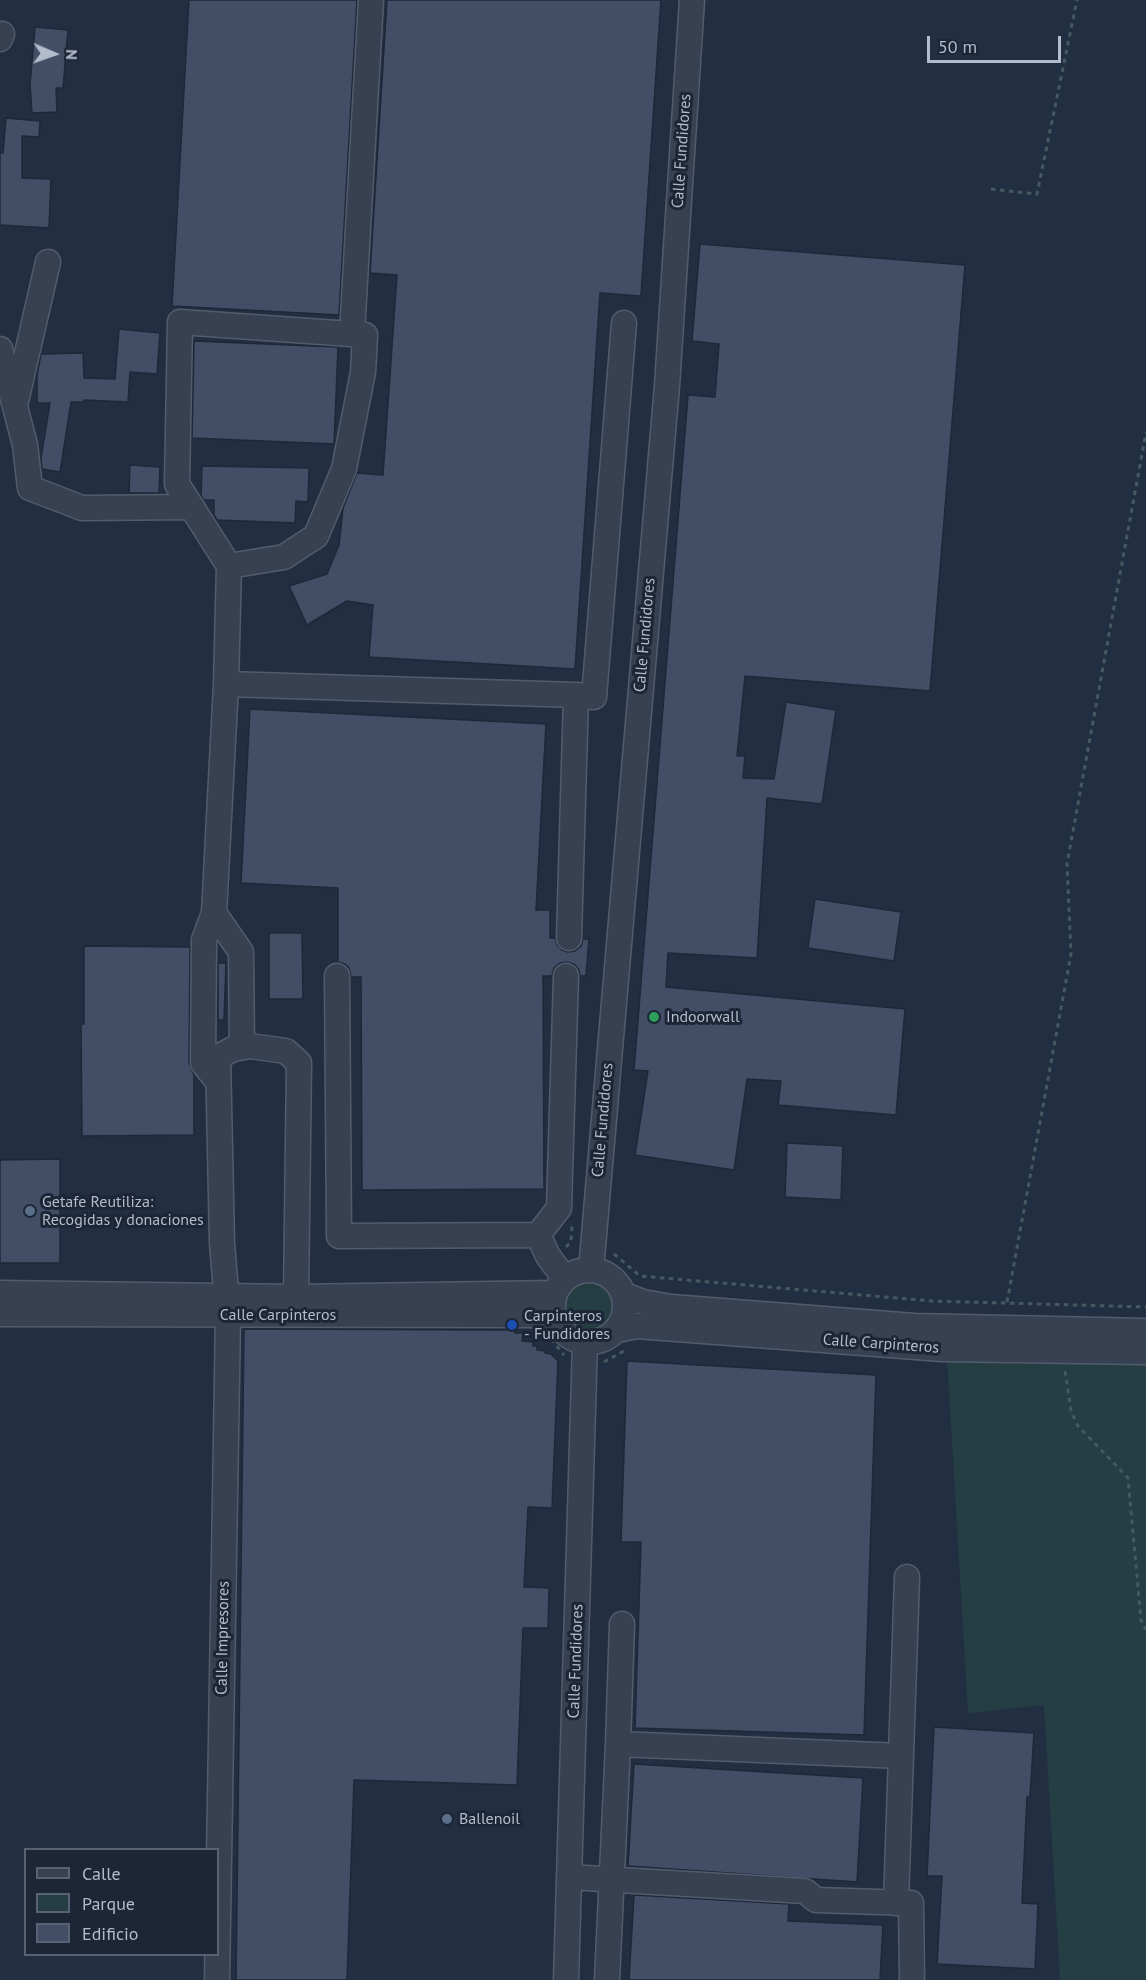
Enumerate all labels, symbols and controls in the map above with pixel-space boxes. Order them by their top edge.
north arrow [24,24,84,84]
scale bar [930,24,1064,62]
text: 50 m [938,35,977,58]
text: N [62,49,82,60]
street label: Calle Fundidores [668,93,696,209]
street label: Calle Fundidores [630,577,660,693]
place label: Indoorwall [666,1007,740,1027]
marker: Indoorwall [647,1010,661,1024]
street label: Calle Fundidores [588,1062,618,1178]
place label: Getafe Reutiliza: Recogidas y donaciones [42,1192,204,1230]
marker: Getafe Reutiliza: Recogidas y donaciones [23,1204,37,1218]
street label: Calle Carpinteros [220,1305,336,1325]
place label: Carpinteros - Fundidores [524,1306,610,1344]
marker: Carpinteros - Fundidores [505,1318,519,1332]
street label: Calle Carpinteros [822,1330,940,1358]
street label: Calle Impresores [212,1581,234,1695]
street label: Calle Fundidores [564,1603,588,1719]
place label: Ballenoil [459,1809,520,1829]
marker: Ballenoil [440,1812,454,1826]
legend [24,1848,219,1956]
text: Calle [82,1862,121,1885]
text: Parque [82,1892,135,1915]
text: Edificio [82,1922,138,1945]

